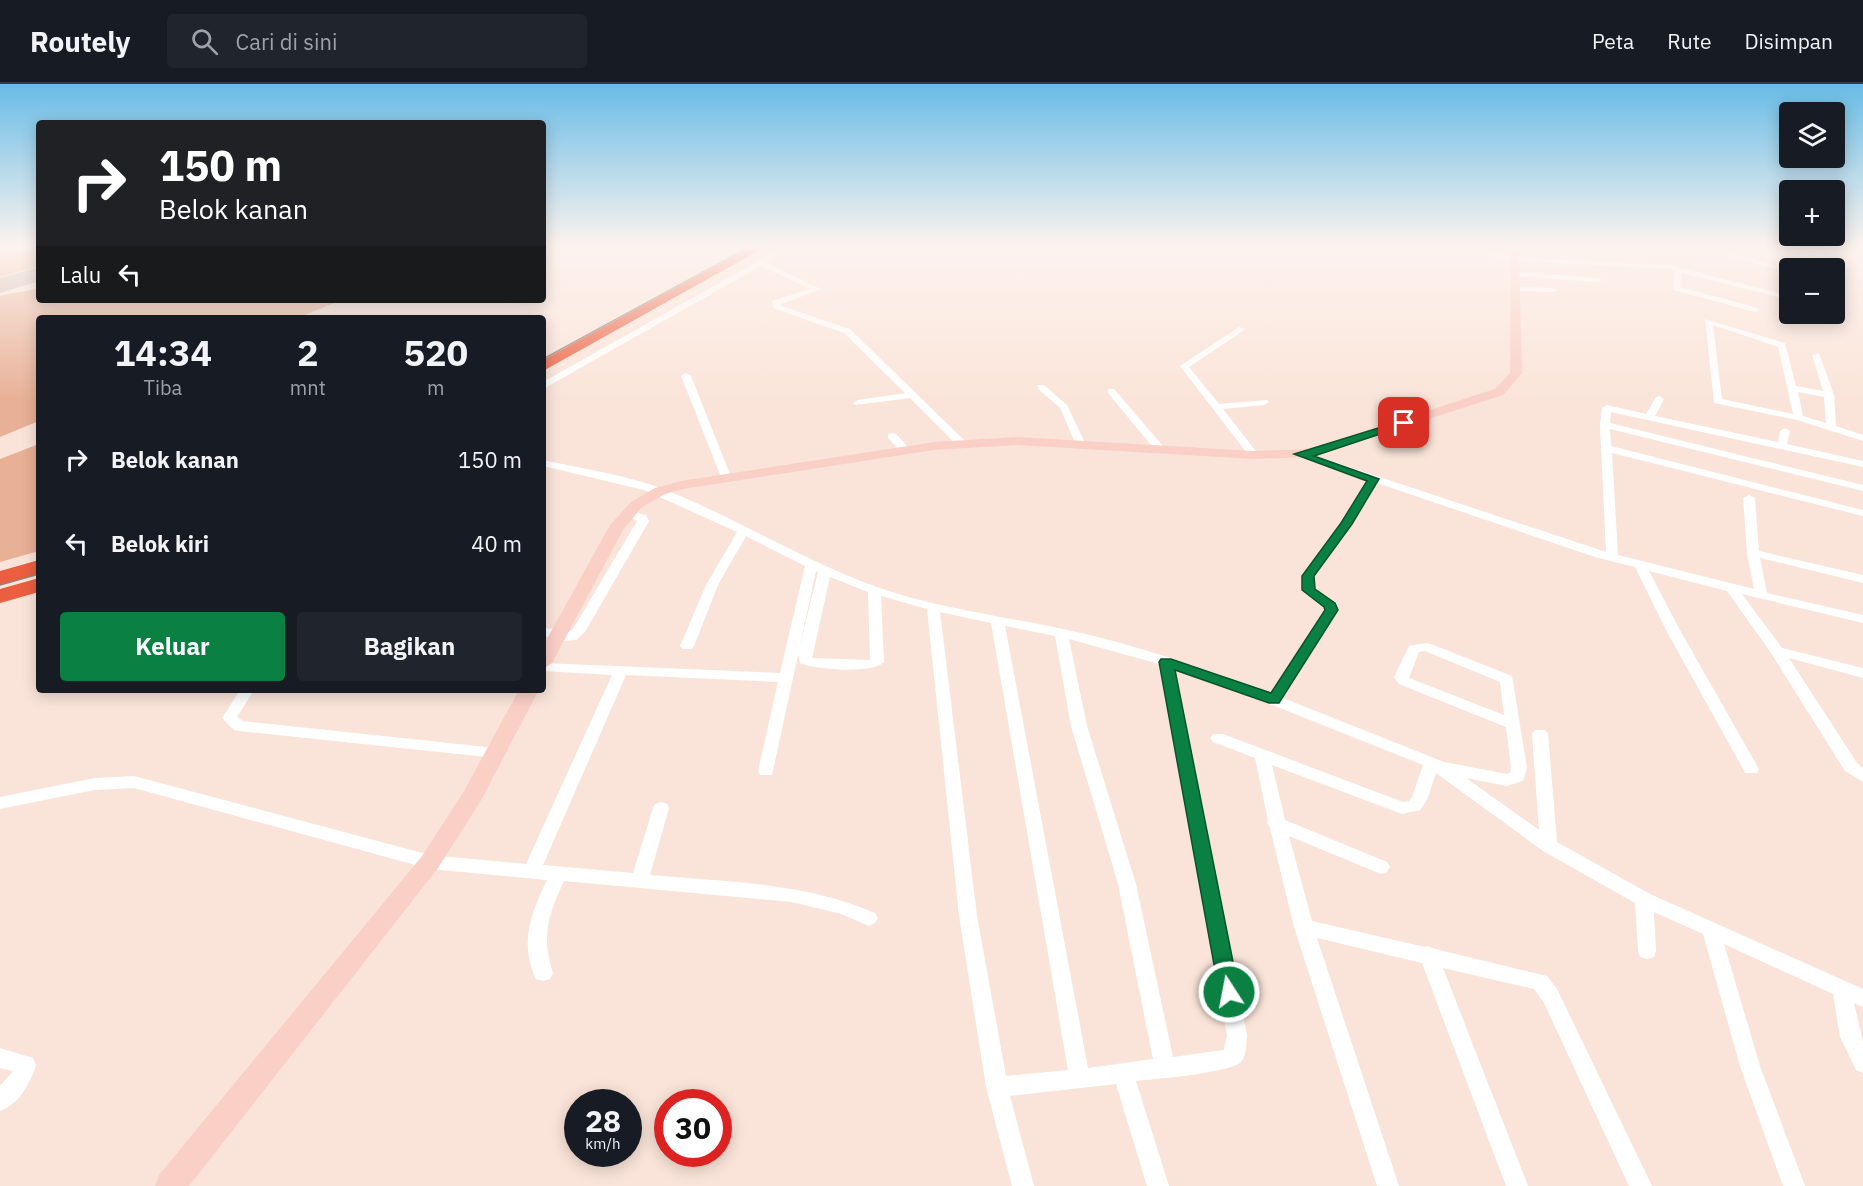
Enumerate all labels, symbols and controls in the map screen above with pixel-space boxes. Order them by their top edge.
search box [167,14,587,68]
text: Routely [30,23,131,60]
icon: search [188,25,221,58]
text: Cari di sini [236,27,337,56]
text: Peta [1592,27,1634,55]
text: Rute [1667,27,1712,55]
text: Disimpan [1745,27,1833,55]
map controls [1779,102,1845,324]
button: layers [1779,102,1845,168]
text: 150 m [159,138,282,193]
icon: right [60,144,138,222]
button: + [1779,180,1845,246]
text: Belok kanan [159,191,308,226]
icon: left [113,258,146,291]
button: − [1779,258,1845,324]
text: Lalu [60,260,101,289]
text: 14:34 [114,329,212,376]
text: 2 [297,329,319,376]
text: 520 [403,329,468,376]
text: Tiba [144,374,182,401]
text: mnt [290,374,326,401]
text: m [427,374,445,401]
pin [1378,397,1429,448]
icon: arrive [1387,406,1420,439]
icon: right [60,443,93,476]
text: Belok kanan [111,445,239,474]
text: 150 m [458,445,522,474]
icon: left [60,527,93,560]
text: Belok kiri [111,529,209,558]
text: 40 m [471,529,522,558]
button: Keluar [60,612,285,681]
button: Bagikan [297,612,522,681]
position arrow [1197,960,1261,1024]
speed limit sign: 30 [654,1089,732,1167]
text: 28 [585,1101,621,1140]
text: km/h [585,1134,621,1153]

